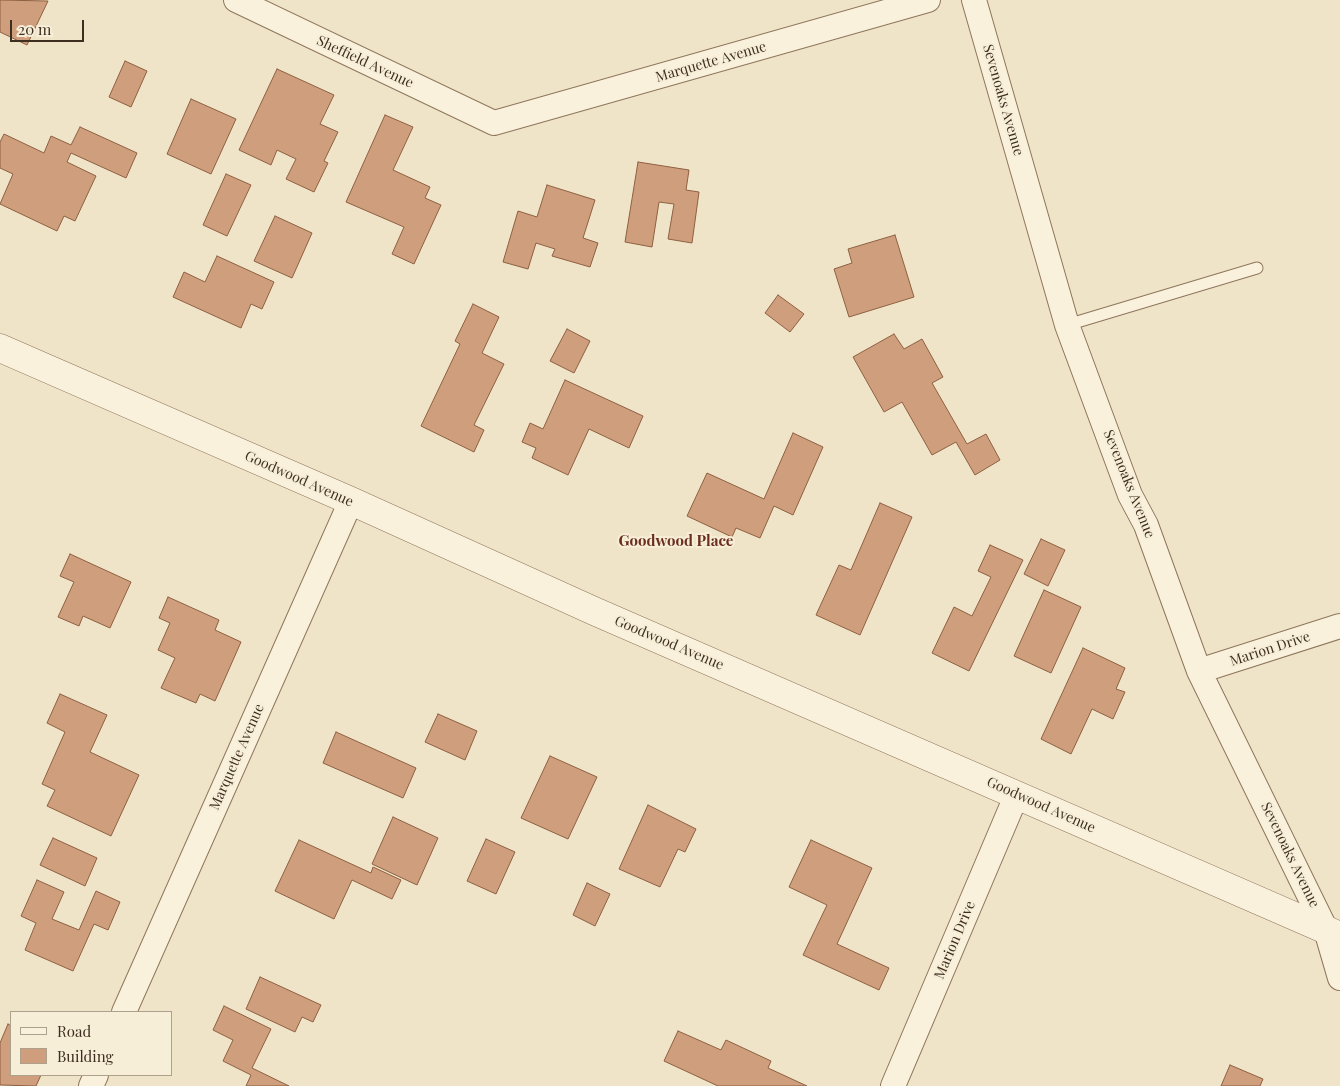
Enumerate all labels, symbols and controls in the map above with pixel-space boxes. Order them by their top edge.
scale bar [12,10,86,42]
text: 20 m [18,19,51,39]
street label: Sheffield Avenue [314,32,416,92]
street label: Marquette Avenue [654,38,768,86]
street label: Sevenoaks Avenue [979,42,1027,158]
street label: Sevenoaks Avenue [1100,428,1158,540]
street label: Goodwood Avenue [242,448,356,510]
district label: Goodwood Place [619,532,733,550]
street label: Goodwood Avenue [612,612,726,674]
street label: Marion Drive [1228,628,1312,670]
street label: Marquette Avenue [206,701,268,813]
street label: Goodwood Avenue [984,774,1098,836]
street label: Sevenoaks Avenue [1257,800,1323,910]
street label: Marion Drive [931,898,979,982]
legend [10,1011,172,1076]
text: Road [57,1021,91,1041]
text: Building [57,1046,113,1066]

